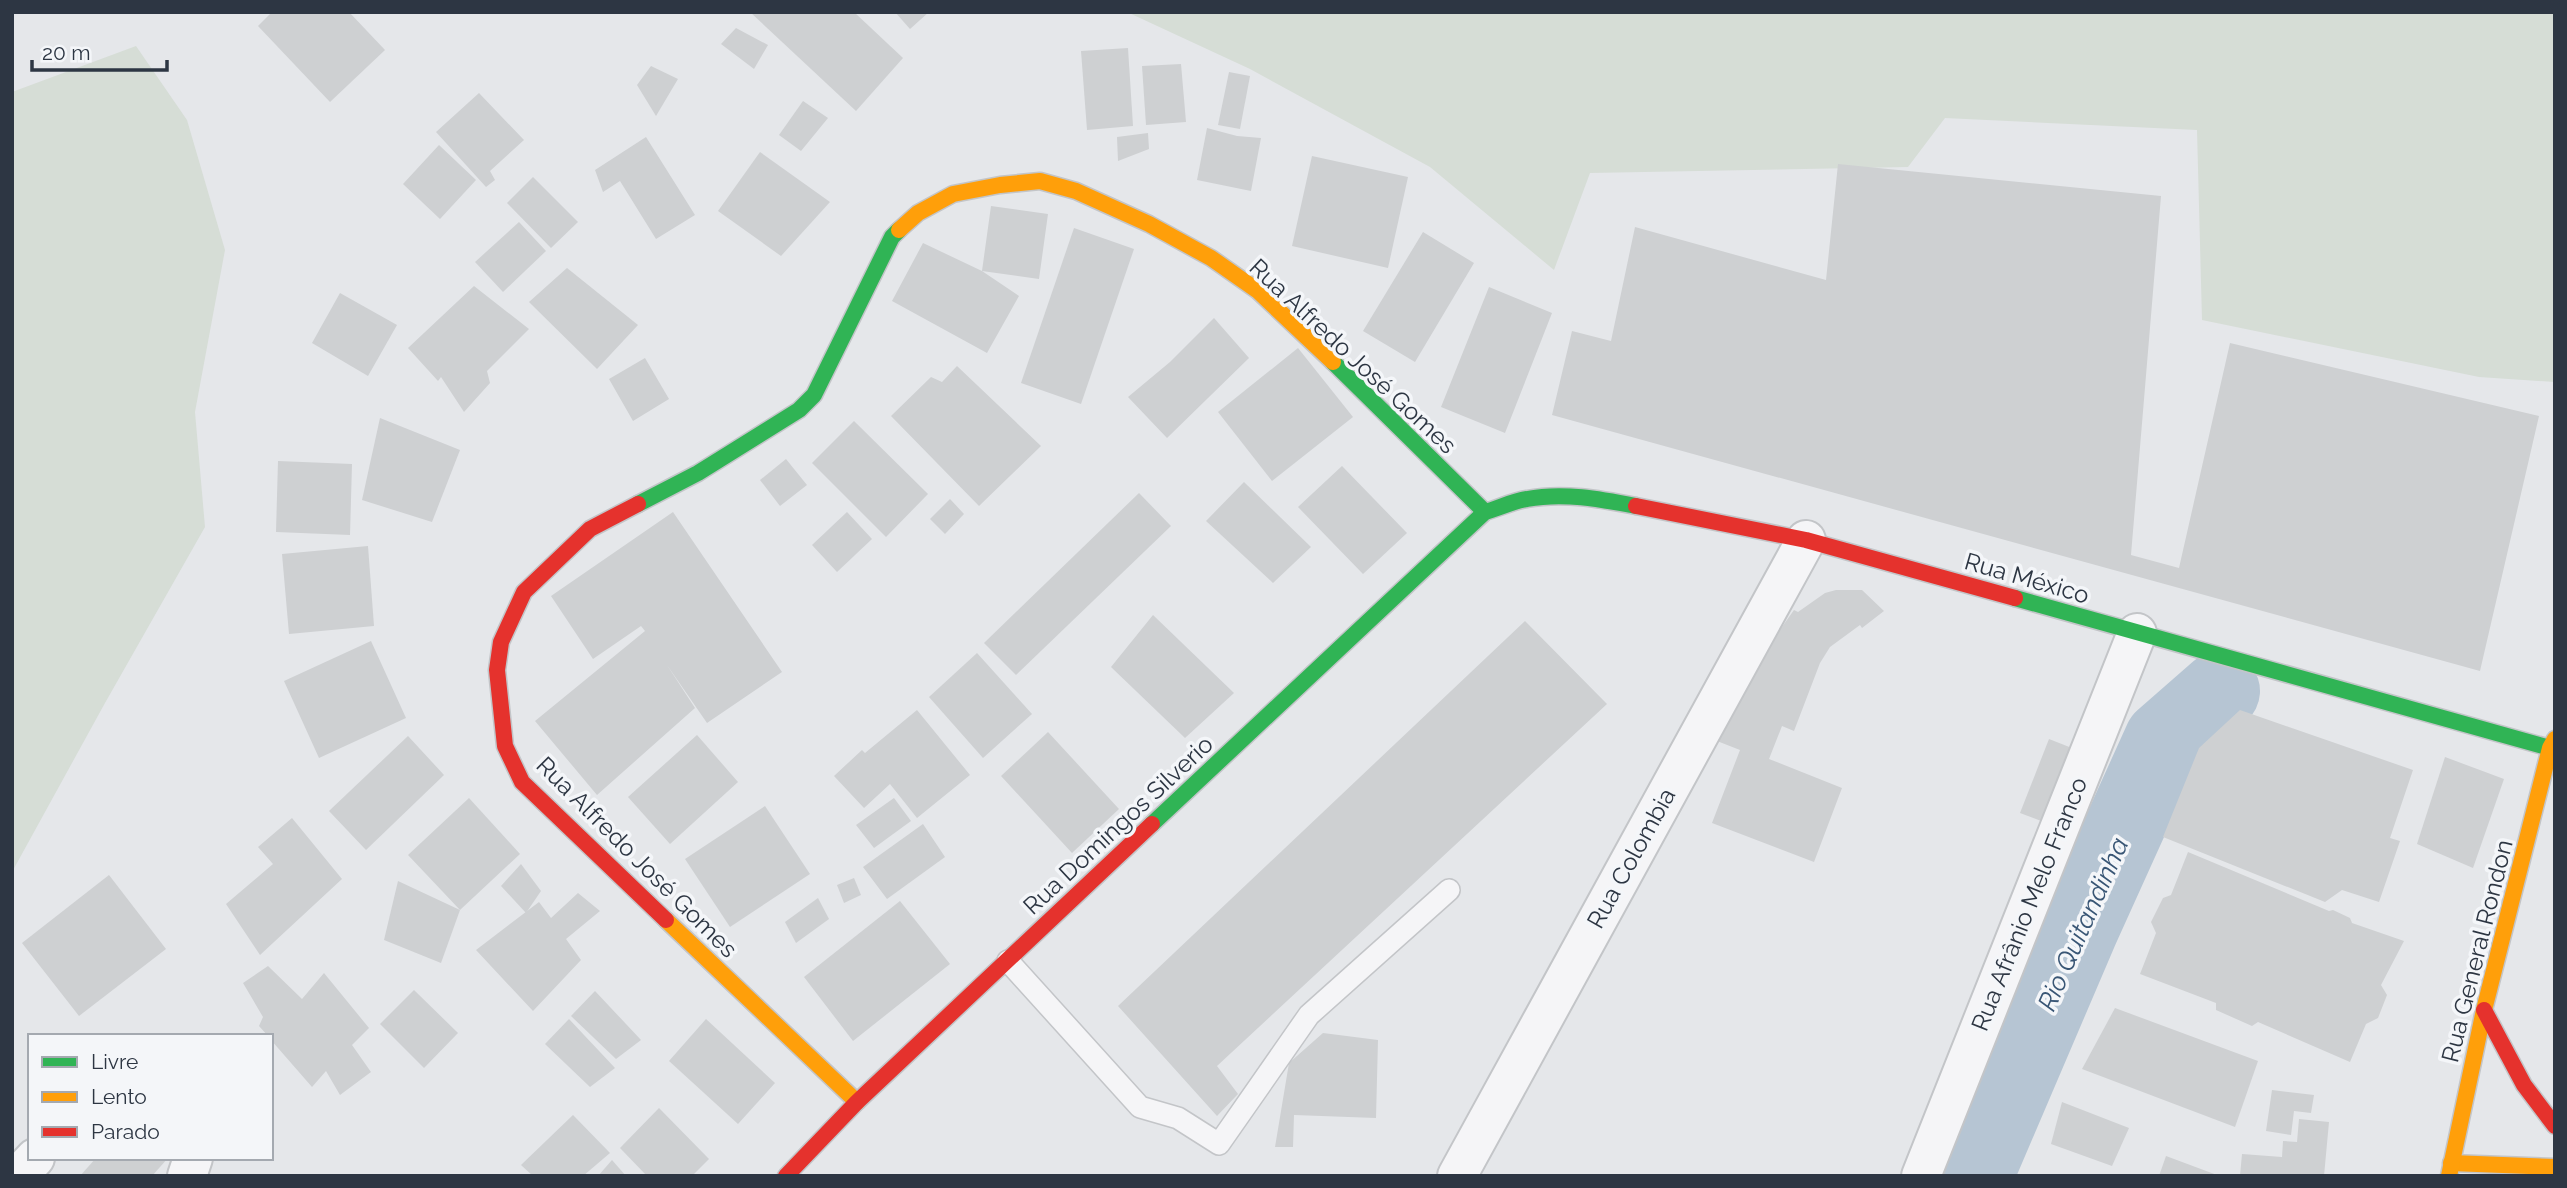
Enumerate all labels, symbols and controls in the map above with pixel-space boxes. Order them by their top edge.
scale bar [32,28,166,72]
text: 20 m [42,40,90,65]
street label: Rua Alfredo José Gomes [1244,253,1462,459]
street label: Rua México [1961,546,2093,610]
street label: Rua Domingos Silverio [1017,730,1219,920]
street label: Rua Alfredo José Gomes [530,750,744,964]
street label: Rua Afrânio Melo Franco [1965,773,2093,1035]
street label: Rua Colombia [1581,783,1681,933]
water label: Rio Quitandinha [2031,833,2135,1015]
street label: Rua General Rondon [2435,837,2519,1065]
legend [28,1034,273,1160]
text: Livre [91,1049,138,1074]
text: Lento [91,1084,147,1109]
text: Parado [91,1119,160,1144]

